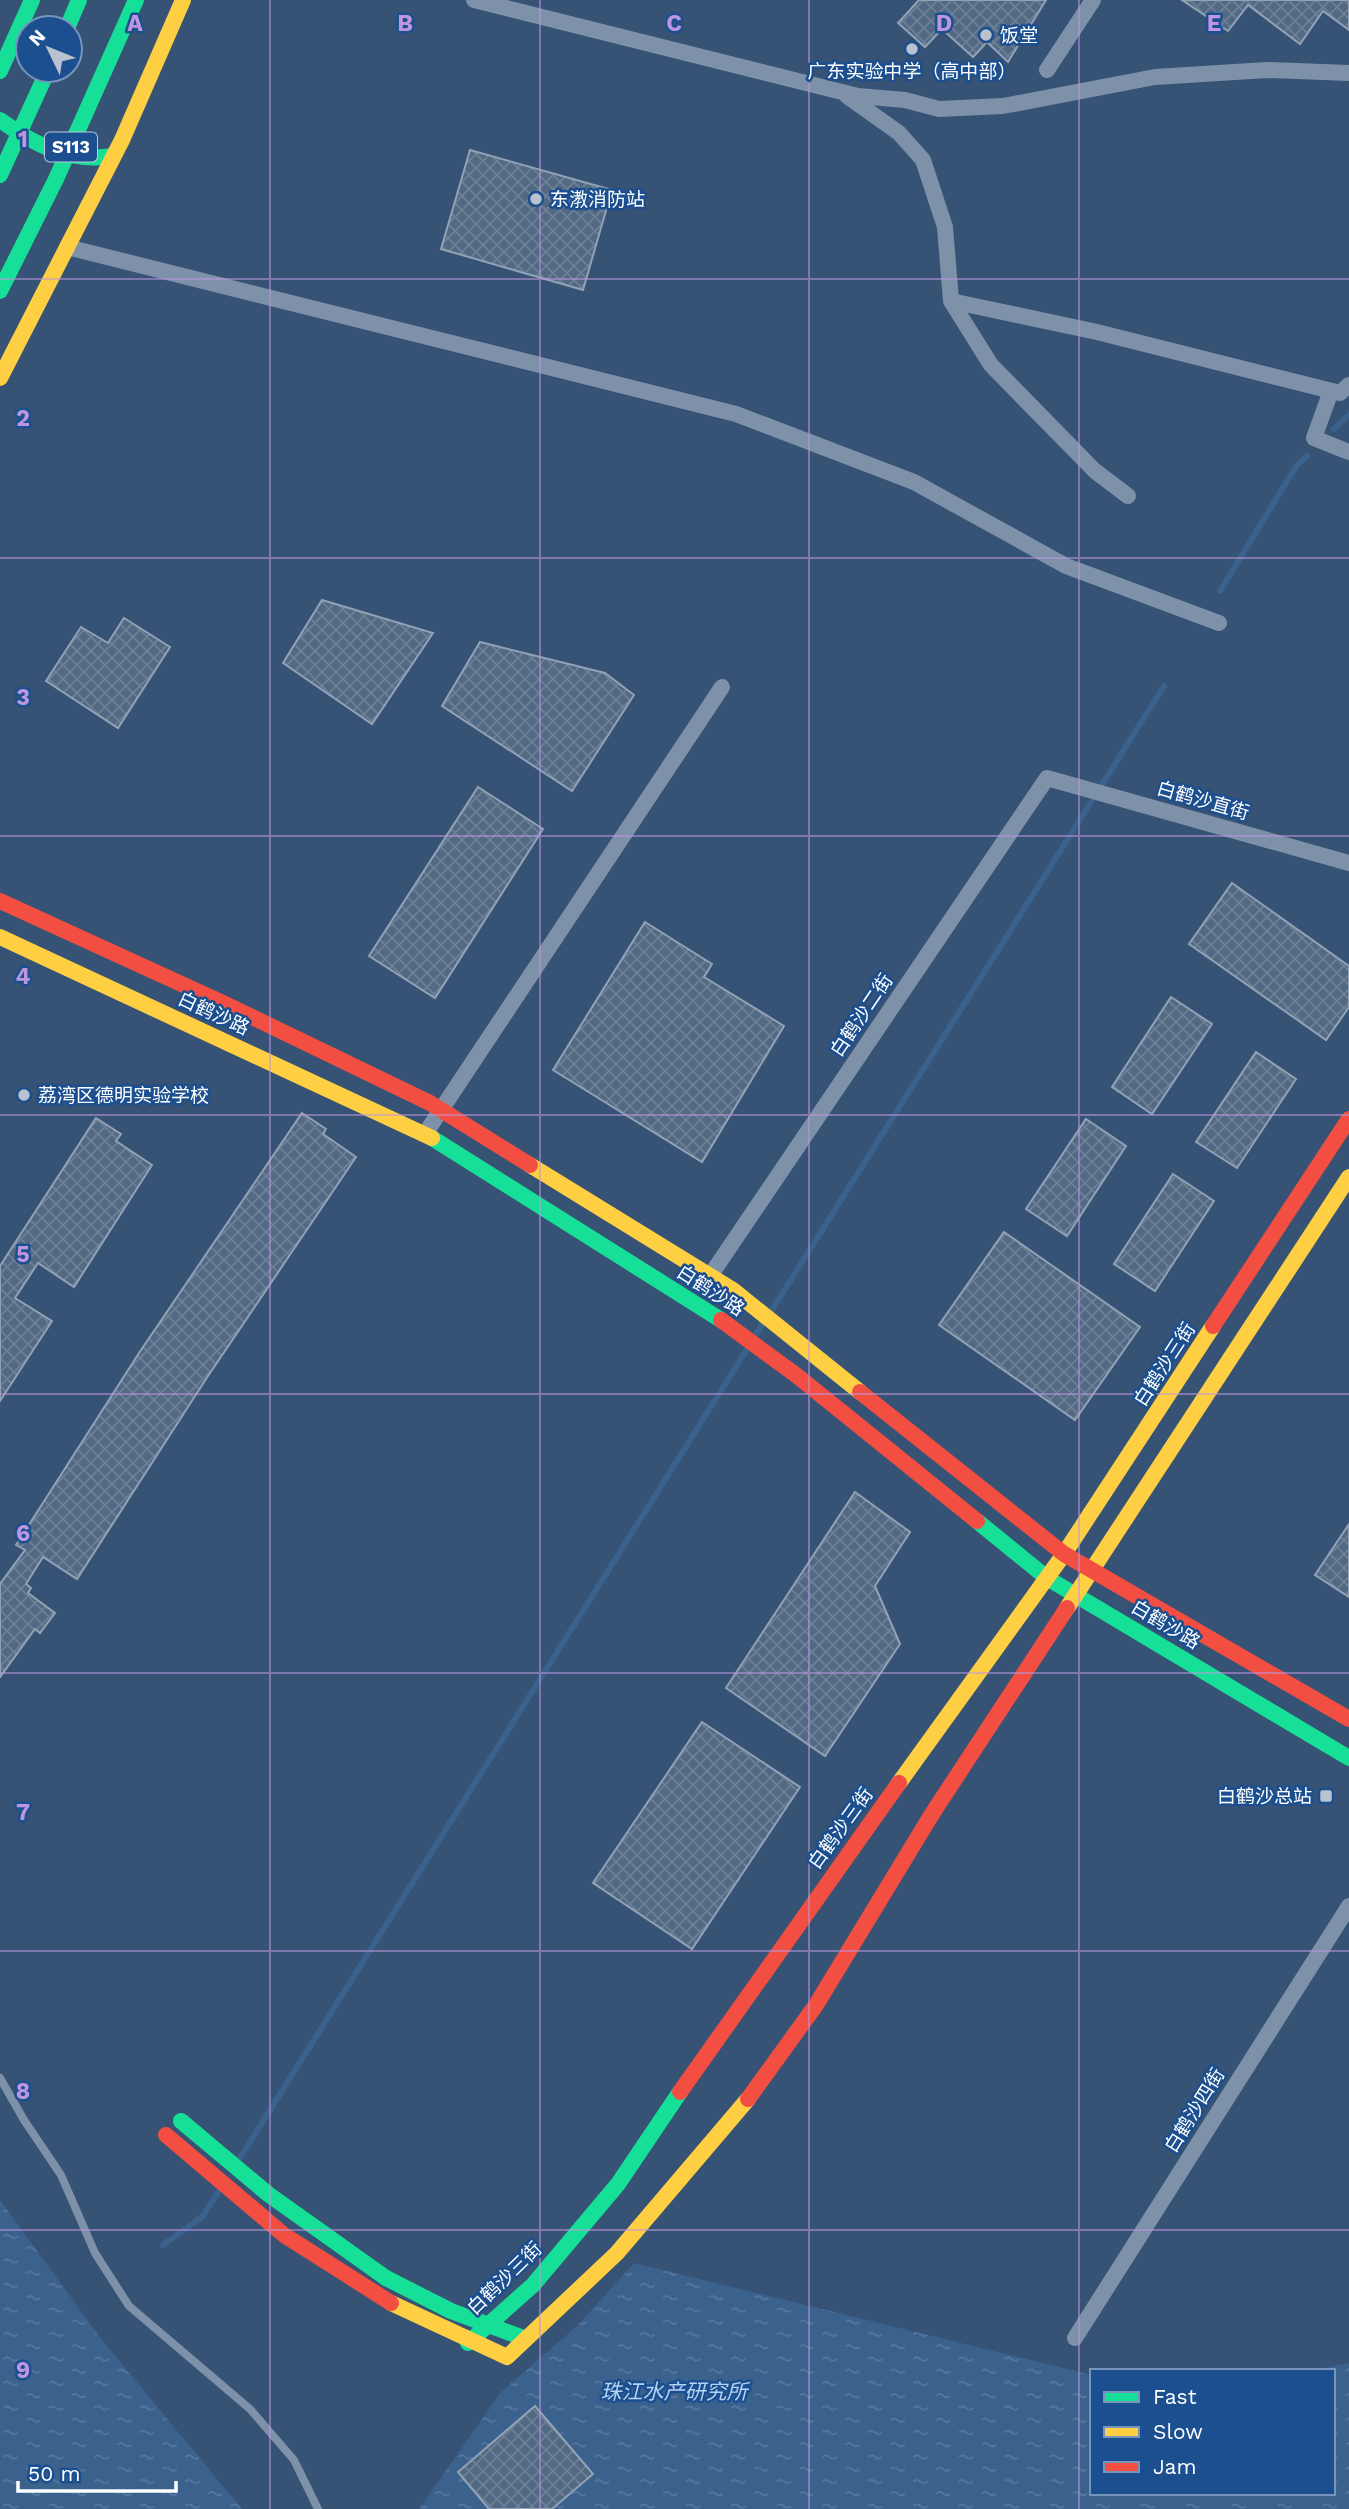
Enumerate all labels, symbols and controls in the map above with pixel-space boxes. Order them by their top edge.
text: A [127,10,143,37]
text: B [397,10,413,37]
text: C [666,10,682,37]
text: D [936,10,952,37]
text: E [1207,10,1221,37]
north arrow [14,14,84,84]
place label: 饭堂 [1000,24,1038,47]
text: N [24,25,50,51]
marker: 饭堂 [978,27,994,43]
marker: 广东实验中学（高中部） [904,41,920,57]
place label: 广东实验中学（高中部） [807,60,1017,83]
text: 1 [18,126,28,153]
road number: S113 [45,132,97,162]
place label: 东漖消防站 [550,188,645,211]
marker: 东漖消防站 [528,191,544,207]
text: 2 [16,405,30,432]
text: 3 [16,684,30,711]
street label: 白鹤沙直街 [1154,776,1252,825]
text: 4 [16,963,31,990]
street label: 白鹤沙二街 [825,969,898,1061]
street label: 白鹤沙路 [174,987,253,1040]
place label: 荔湾区德明实验学校 [38,1084,209,1107]
marker: 荔湾区德明实验学校 [16,1087,32,1103]
text: 5 [16,1241,30,1268]
street label: 白鹤沙路 [673,1260,749,1321]
street label: 白鹤沙三街 [1129,1318,1200,1410]
text: 6 [16,1520,30,1547]
street label: 白鹤沙路 [1127,1595,1204,1654]
street label: 白鹤沙三街 [803,1783,878,1873]
place label: 白鹤沙总站 [1217,1785,1312,1808]
marker: 白鹤沙总站 [1318,1788,1334,1804]
text: 7 [16,1799,30,1826]
street label: 白鹤沙四街 [1159,2064,1229,2157]
text: 8 [16,2078,30,2105]
street label: 白鹤沙三街 [462,2237,547,2320]
text: 9 [16,2357,30,2384]
legend [1090,2369,1335,2495]
water label: 珠江水产研究所 [601,2379,750,2404]
text: Fast [1153,2384,1197,2409]
text: Slow [1153,2419,1203,2444]
scale bar [18,2450,175,2494]
text: Jam [1153,2454,1196,2479]
text: 50 m [28,2461,80,2486]

